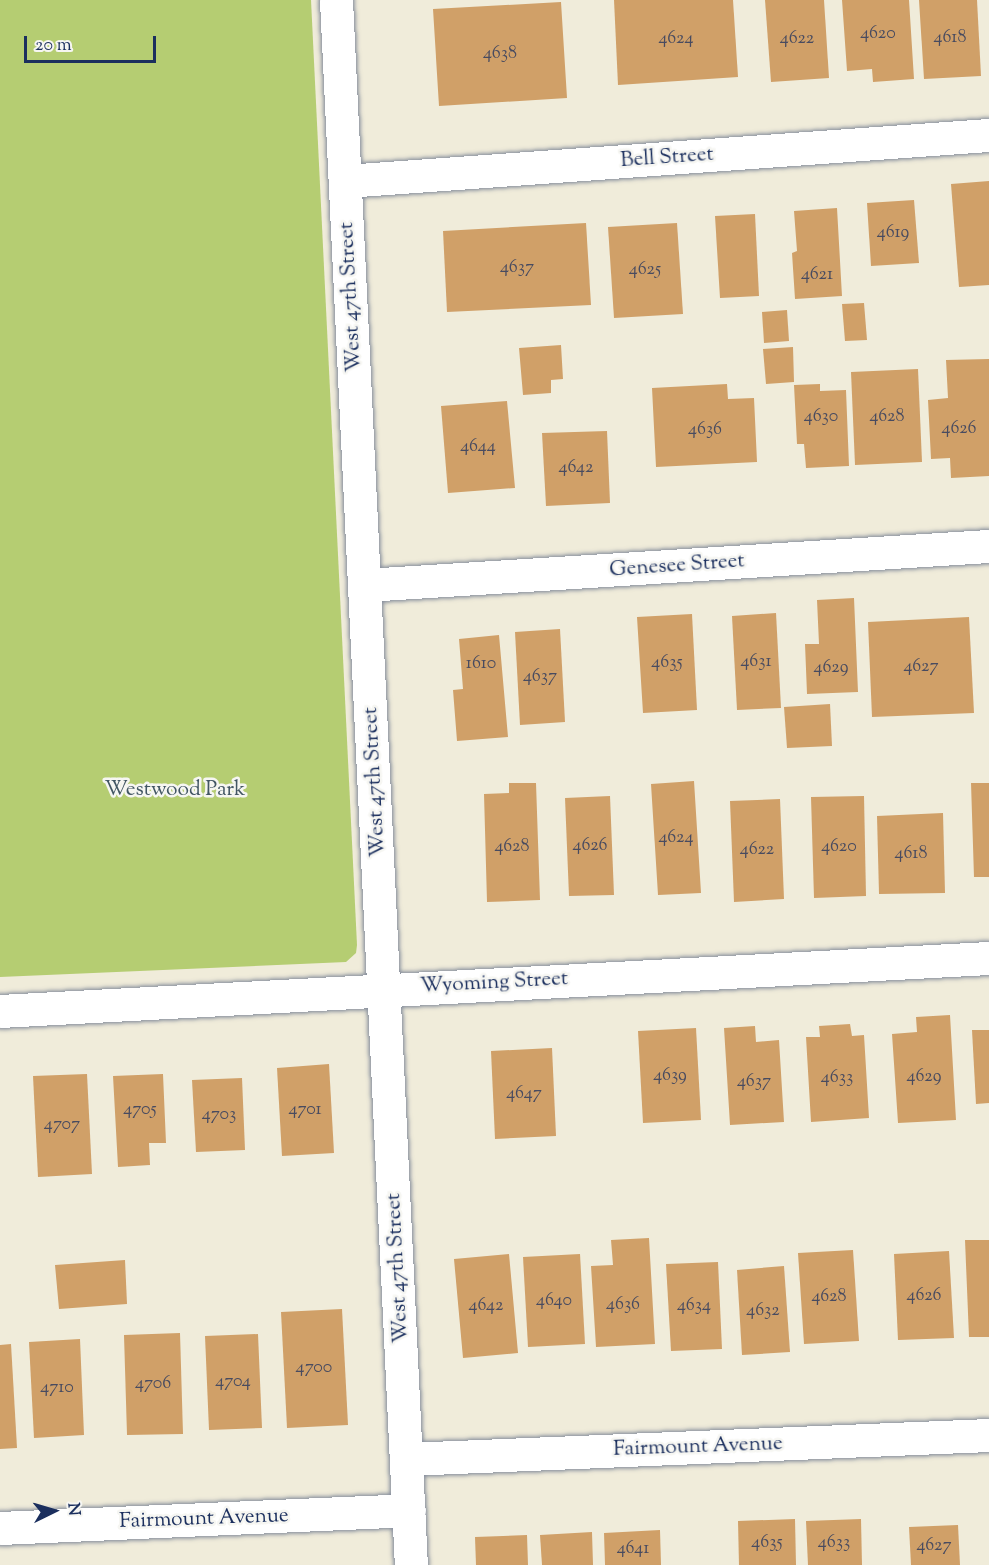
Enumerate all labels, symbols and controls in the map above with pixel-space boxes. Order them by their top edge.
house number: 4620 [860,23,896,45]
scale bar [27,24,159,62]
house number: 4618 [934,27,966,49]
house number: 4624 [658,28,694,50]
house number: 4622 [780,28,814,50]
text: 20 m [35,33,72,59]
house number: 4638 [483,43,517,65]
street label: Bell Street [620,142,714,174]
street label: West 47th Street [334,221,368,373]
house number: 4619 [877,222,909,244]
house number: 4637 [500,257,534,279]
house number: 4625 [629,259,661,281]
house number: 4621 [801,264,833,286]
house number: 4630 [804,406,838,428]
house number: 4628 [869,406,905,428]
house number: 4626 [941,418,977,440]
house number: 4636 [688,419,722,441]
house number: 4644 [460,436,496,458]
house number: 4642 [558,457,594,479]
street label: Genesee Street [609,549,745,583]
house number: 4631 [740,651,772,673]
house number: 4635 [651,652,683,674]
house number: 1610 [466,653,496,675]
house number: 4627 [903,656,939,678]
house number: 4629 [814,657,848,679]
house number: 4637 [523,666,557,688]
street label: West 47th Street [358,706,392,858]
park label: Westwood Park [104,777,246,803]
house number: 4624 [658,827,694,849]
house number: 4626 [572,835,608,857]
house number: 4628 [494,836,530,858]
house number: 4620 [821,836,857,858]
house number: 4622 [740,839,774,861]
house number: 4618 [895,843,927,865]
street label: Wyoming Street [419,967,569,999]
house number: 4639 [653,1065,687,1087]
house number: 4629 [907,1066,941,1088]
house number: 4633 [821,1067,853,1089]
house number: 4637 [737,1071,771,1093]
house number: 4647 [506,1083,542,1105]
house number: 4705 [123,1099,157,1121]
house number: 4701 [288,1099,322,1121]
house number: 4703 [202,1104,236,1126]
house number: 4707 [44,1114,80,1136]
street label: West 47th Street [381,1192,415,1344]
house number: 4626 [906,1285,942,1307]
house number: 4628 [811,1286,847,1308]
house number: 4640 [536,1290,572,1312]
house number: 4636 [606,1294,640,1316]
house number: 4642 [468,1295,504,1317]
house number: 4634 [677,1295,711,1317]
house number: 4632 [746,1300,780,1322]
house number: 4700 [296,1357,332,1379]
house number: 4704 [215,1371,251,1393]
house number: 4706 [135,1373,171,1395]
house number: 4710 [40,1377,74,1399]
street label: Fairmount Avenue [613,1431,783,1463]
north arrow [24,1481,84,1541]
text: N [60,1502,84,1517]
street label: Fairmount Avenue [119,1503,289,1535]
house number: 4635 [751,1532,783,1554]
house number: 4633 [818,1532,850,1554]
house number: 4627 [916,1535,952,1557]
house number: 4641 [617,1538,649,1560]

